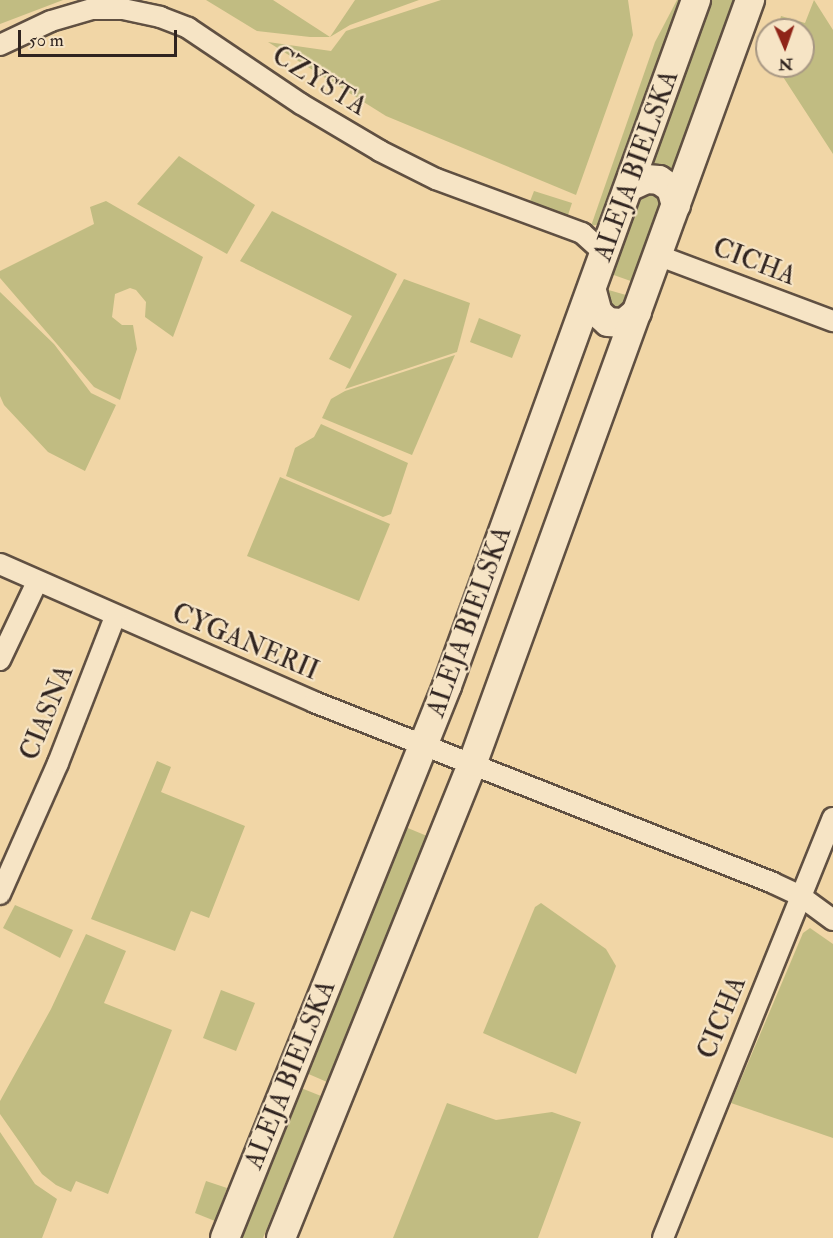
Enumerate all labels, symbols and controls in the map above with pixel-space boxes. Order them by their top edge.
scale bar [21,18,180,56]
north arrow [755,18,815,78]
text: 50 m [29,29,64,52]
street label: CZYSTA [266,41,372,123]
text: N [778,54,793,74]
street label: ALEJA BIELSKA [588,66,686,266]
street label: CICHA [708,233,800,293]
street label: ALEJA BIELSKA [421,522,519,722]
street label: CYGANERII [167,598,323,688]
street label: CIASNA [15,661,81,765]
street label: CICHA [692,972,754,1064]
street label: ALEJA BIELSKA [239,976,343,1174]

